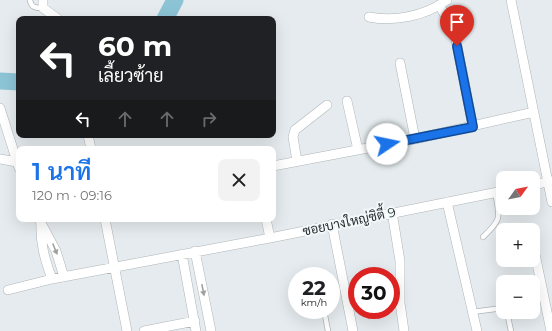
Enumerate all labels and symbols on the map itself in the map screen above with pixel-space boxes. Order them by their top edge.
pin [440,5,474,46]
position arrow [366,123,408,165]
north arrow [496,171,540,215]
street label: ซอยบางใหญ่ซิตี้ 9 [300,199,397,240]
one-way arrow [52,244,58,256]
speed limit sign: 30 [348,267,400,319]
one-way arrow [200,284,206,296]

